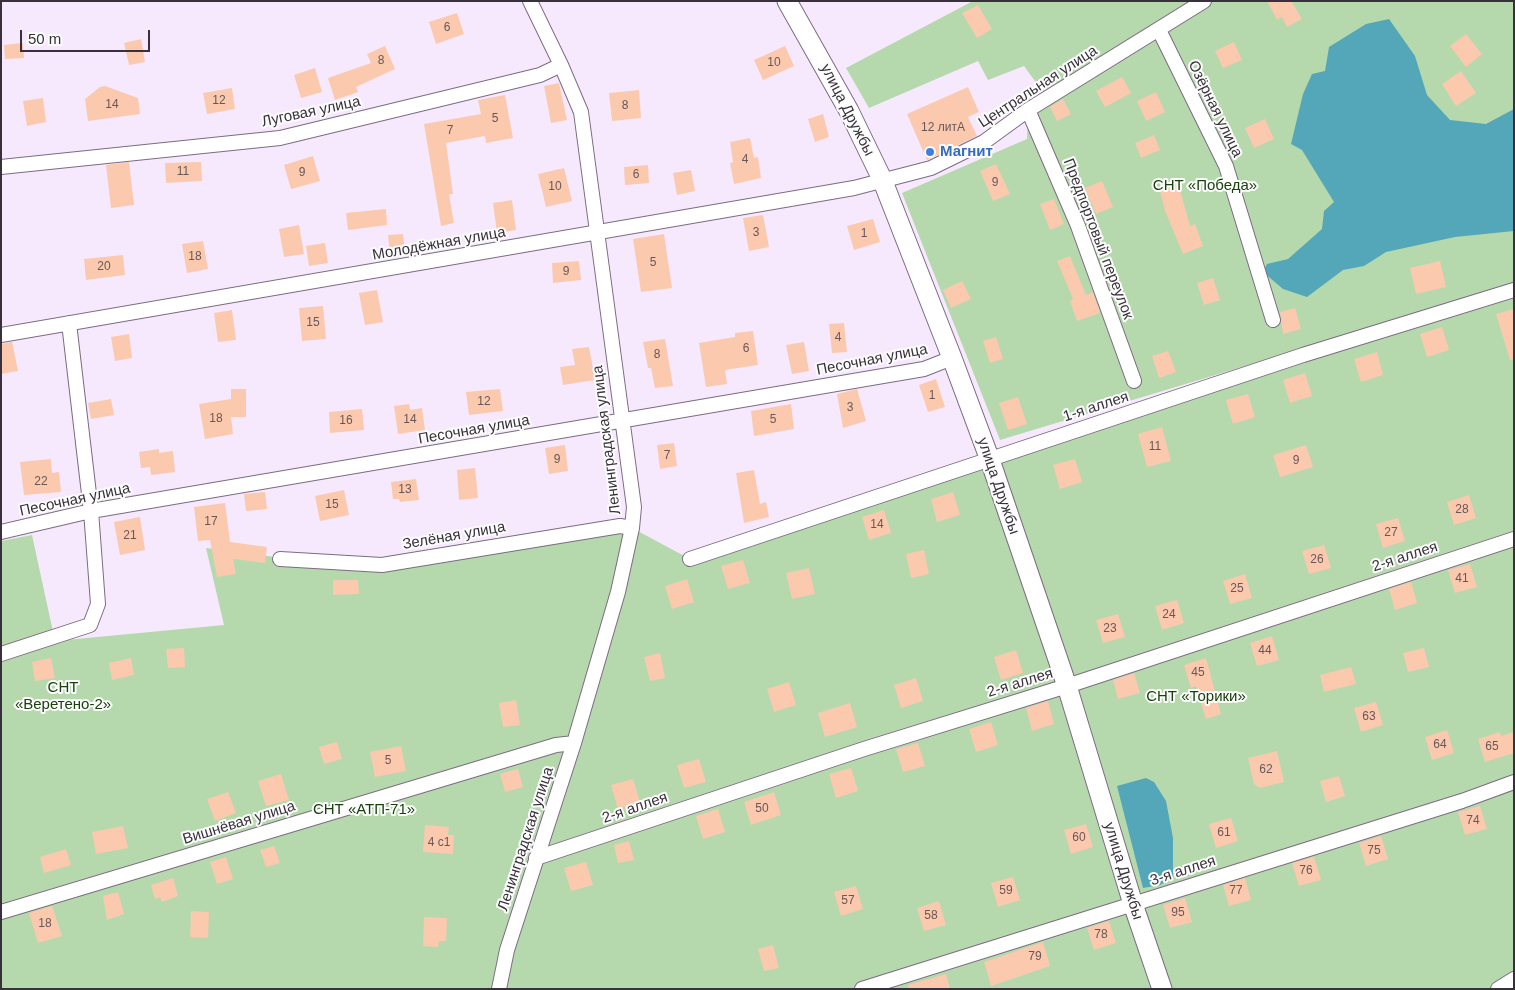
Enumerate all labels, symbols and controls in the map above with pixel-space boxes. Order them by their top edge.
scale bar [22,20,152,52]
house number: 6 [444,21,450,35]
text: 50 m [28,30,61,47]
street label: Центральная улица [975,42,1101,132]
house number: 8 [378,54,384,68]
house number: 10 [767,56,781,70]
street label: Озёрная улица [1184,58,1246,160]
street label: улица Дружбы [816,61,878,159]
street label: Луговая улица [260,93,362,131]
house number: 12 [212,94,226,108]
house number: 14 [105,98,119,112]
house number: 8 [622,99,628,113]
house number: 5 [492,112,498,126]
house number: 12 литА [921,121,965,135]
house number: 7 [447,124,453,138]
place label: Магнит [940,143,993,161]
marker: Магнит [924,146,936,158]
house number: 4 [742,153,748,167]
street label: Предпортовый переулок [1059,156,1137,322]
house number: 11 [177,165,189,179]
house number: 9 [299,166,305,180]
house number: 6 [633,168,639,182]
house number: 9 [992,176,998,190]
park label: СНТ «Победа» [1153,177,1257,195]
house number: 10 [548,180,562,194]
street label: Молодёжная улица [371,223,507,265]
house number: 3 [753,226,759,240]
house number: 1 [861,227,867,241]
house number: 18 [188,250,202,264]
house number: 5 [650,256,656,270]
house number: 20 [97,260,111,274]
house number: 9 [563,265,569,279]
house number: 15 [306,316,320,330]
house number: 4 [835,331,841,345]
street label: Песочная улица [815,340,929,380]
house number: 6 [743,342,749,356]
house number: 8 [654,348,660,362]
street label: Ленинградская улица [589,364,625,516]
street label: 1-я аллея [1061,388,1131,426]
house number: 1 [929,389,935,403]
house number: 12 [477,395,491,409]
house number: 3 [847,401,853,415]
street label: Песочная улица [417,411,531,449]
house number: 18 [209,412,223,426]
house number: 14 [403,413,417,427]
house number: 5 [770,413,776,427]
house number: 16 [339,414,353,428]
street label: улица Дружбы [973,435,1023,537]
house number: 11 [1149,440,1161,454]
house number: 7 [664,449,670,463]
house number: 9 [554,453,560,467]
house number: 9 [1293,454,1299,468]
house number: 22 [34,475,48,489]
street label: Песочная улица [18,479,132,521]
house number: 13 [398,483,412,497]
house number: 15 [325,498,339,512]
house number: 28 [1455,503,1469,517]
house number: 17 [204,515,218,529]
street label: Зелёная улица [401,518,507,554]
house number: 14 [870,518,884,532]
house number: 27 [1384,526,1398,540]
house number: 21 [123,529,137,543]
street label: 2-я аллея [1370,538,1440,576]
house number: 26 [1310,553,1324,567]
house number: 41 [1455,572,1469,586]
house number: 25 [1230,582,1244,596]
house number: 24 [1162,608,1176,622]
house number: 23 [1103,622,1117,636]
house number: 44 [1258,644,1272,658]
street label: 2-я аллея [985,664,1055,702]
house number: 45 [1191,666,1205,680]
park label: СНТ «Веретено-2» [15,679,111,714]
park label: СНТ «Торики» [1146,688,1246,706]
house number: 63 [1362,710,1376,724]
house number: 64 [1433,738,1447,752]
house number: 65 [1485,740,1499,754]
house number: 5 [385,754,391,768]
house number: 62 [1259,763,1273,777]
street label: Ленинградская улица [494,765,558,913]
street label: 2-я аллея [600,788,670,828]
street label: Вишнёвая улица [181,797,297,849]
park label: СНТ «АТП-71» [313,801,415,819]
house number: 50 [755,802,769,816]
house number: 74 [1466,814,1480,828]
street label: улица Дружбы [1100,820,1146,922]
house number: 61 [1217,826,1231,840]
house number: 60 [1072,831,1086,845]
house number: 4 с1 [428,836,450,850]
house number: 75 [1367,844,1381,858]
street label: 3-я аллея [1148,852,1218,890]
house number: 76 [1299,864,1313,878]
house number: 59 [999,884,1013,898]
house number: 77 [1229,884,1243,898]
house number: 57 [841,894,855,908]
house number: 95 [1171,906,1185,920]
house number: 58 [924,909,938,923]
house number: 18 [38,917,52,931]
house number: 78 [1094,928,1108,942]
house number: 79 [1028,950,1042,964]

